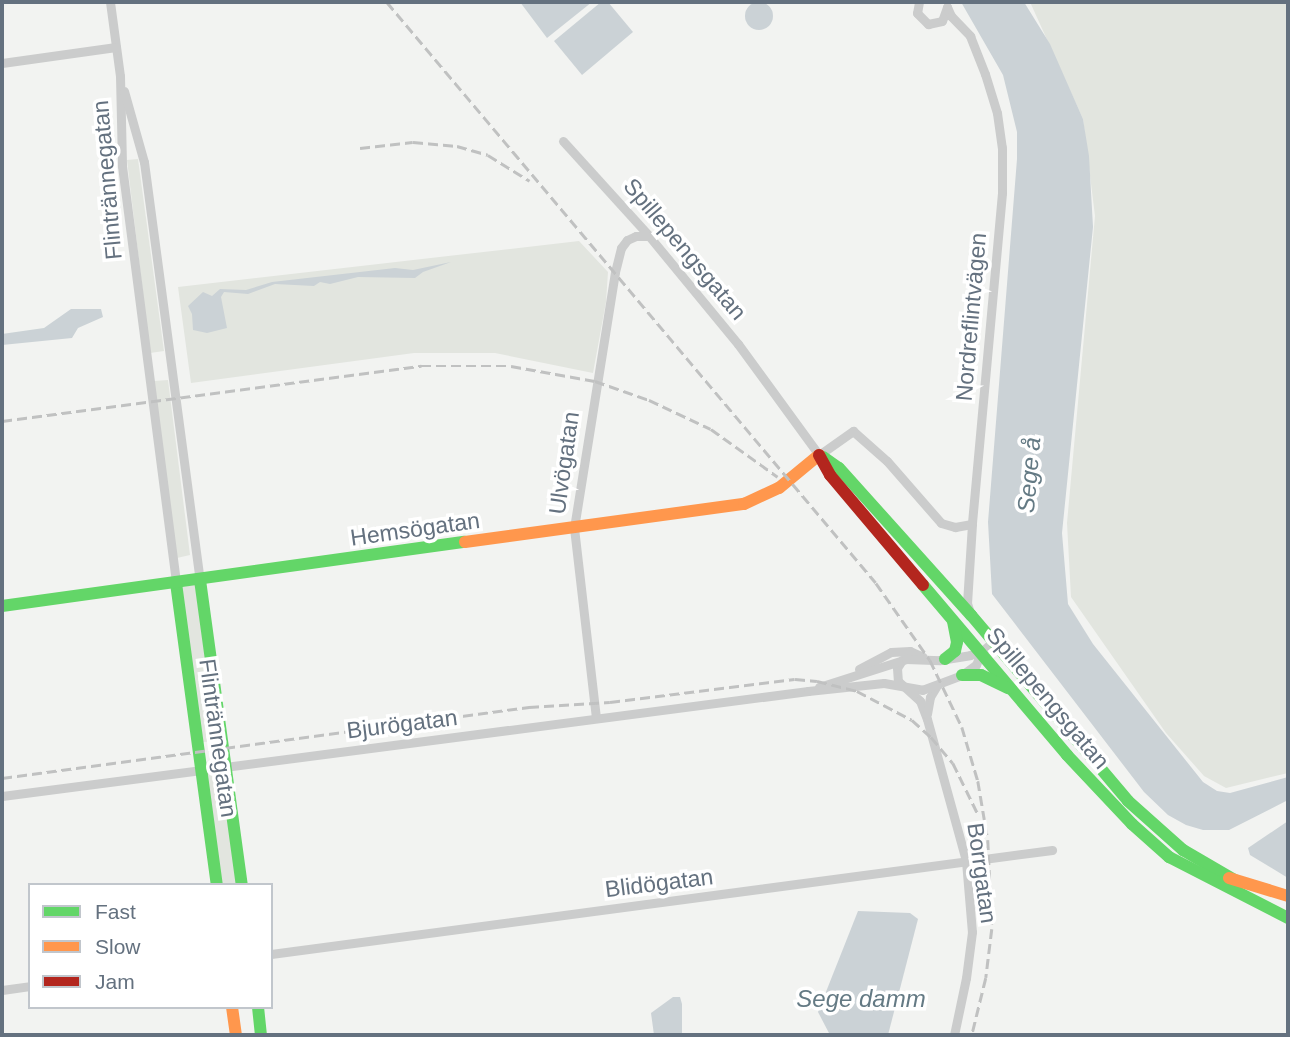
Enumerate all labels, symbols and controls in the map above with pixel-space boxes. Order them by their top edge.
street label: Flintrännegatan [86,99,128,261]
street label: Spillepengsgatan [618,173,752,325]
street label: Nordreflintvägen [950,232,992,402]
street label: Ulvögatan [543,410,585,516]
water label: Sege å [1011,436,1047,514]
street label: Hemsögatan [349,506,481,552]
street label: Spillepengsgatan [981,622,1115,774]
street label: Flintrännegatan [193,657,243,819]
street label: Bjurögatan [345,704,459,744]
street label: Borrgatan [961,821,1003,925]
street label: Blidögatan [603,863,715,903]
legend [28,883,273,1009]
text: Fast [95,900,136,923]
text: Slow [95,935,141,958]
text: Jam [95,970,135,993]
water label: Sege damm [796,985,926,1013]

